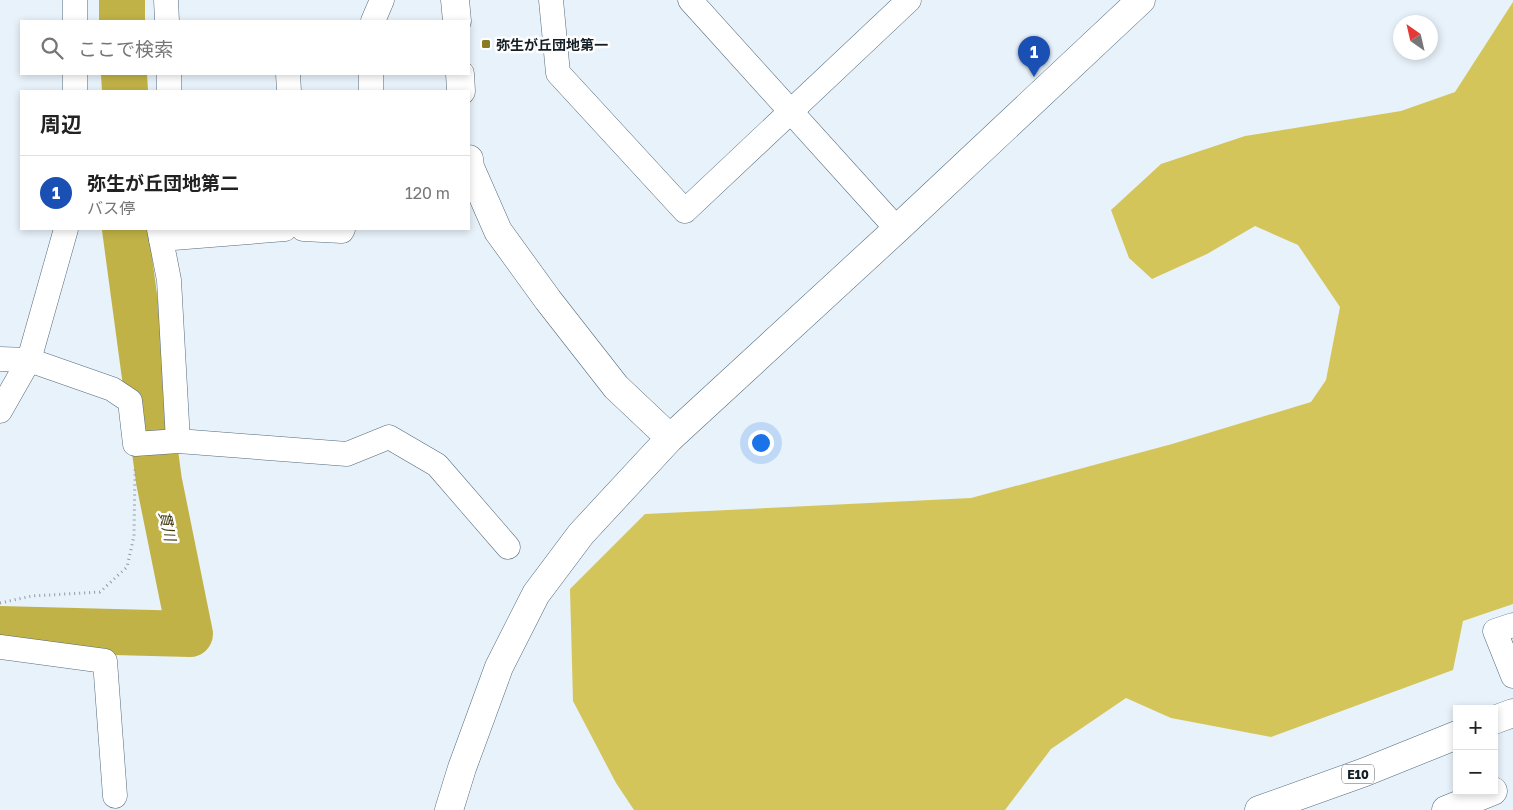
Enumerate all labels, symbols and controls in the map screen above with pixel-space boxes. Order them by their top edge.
north arrow [1393,15,1438,60]
search box [20,20,470,75]
icon: search [38,34,66,62]
place label: 弥生が丘団地第一 [496,36,608,53]
pin: 1 [1018,36,1050,77]
text: ここで検索 [78,37,173,60]
marker: 弥生が丘団地第一 [480,38,492,50]
text: 周辺 [40,111,82,137]
text: 弥生が丘団地第二 [87,171,239,194]
text: 1 [52,183,60,203]
text: 120 m [405,183,450,203]
text: バス停 [87,198,135,218]
your location [748,430,774,456]
water label: 貫川 [156,509,180,544]
map controls [1453,705,1498,795]
button: + [1453,705,1498,750]
button: − [1453,750,1498,795]
road number: E10 [1342,764,1374,784]

